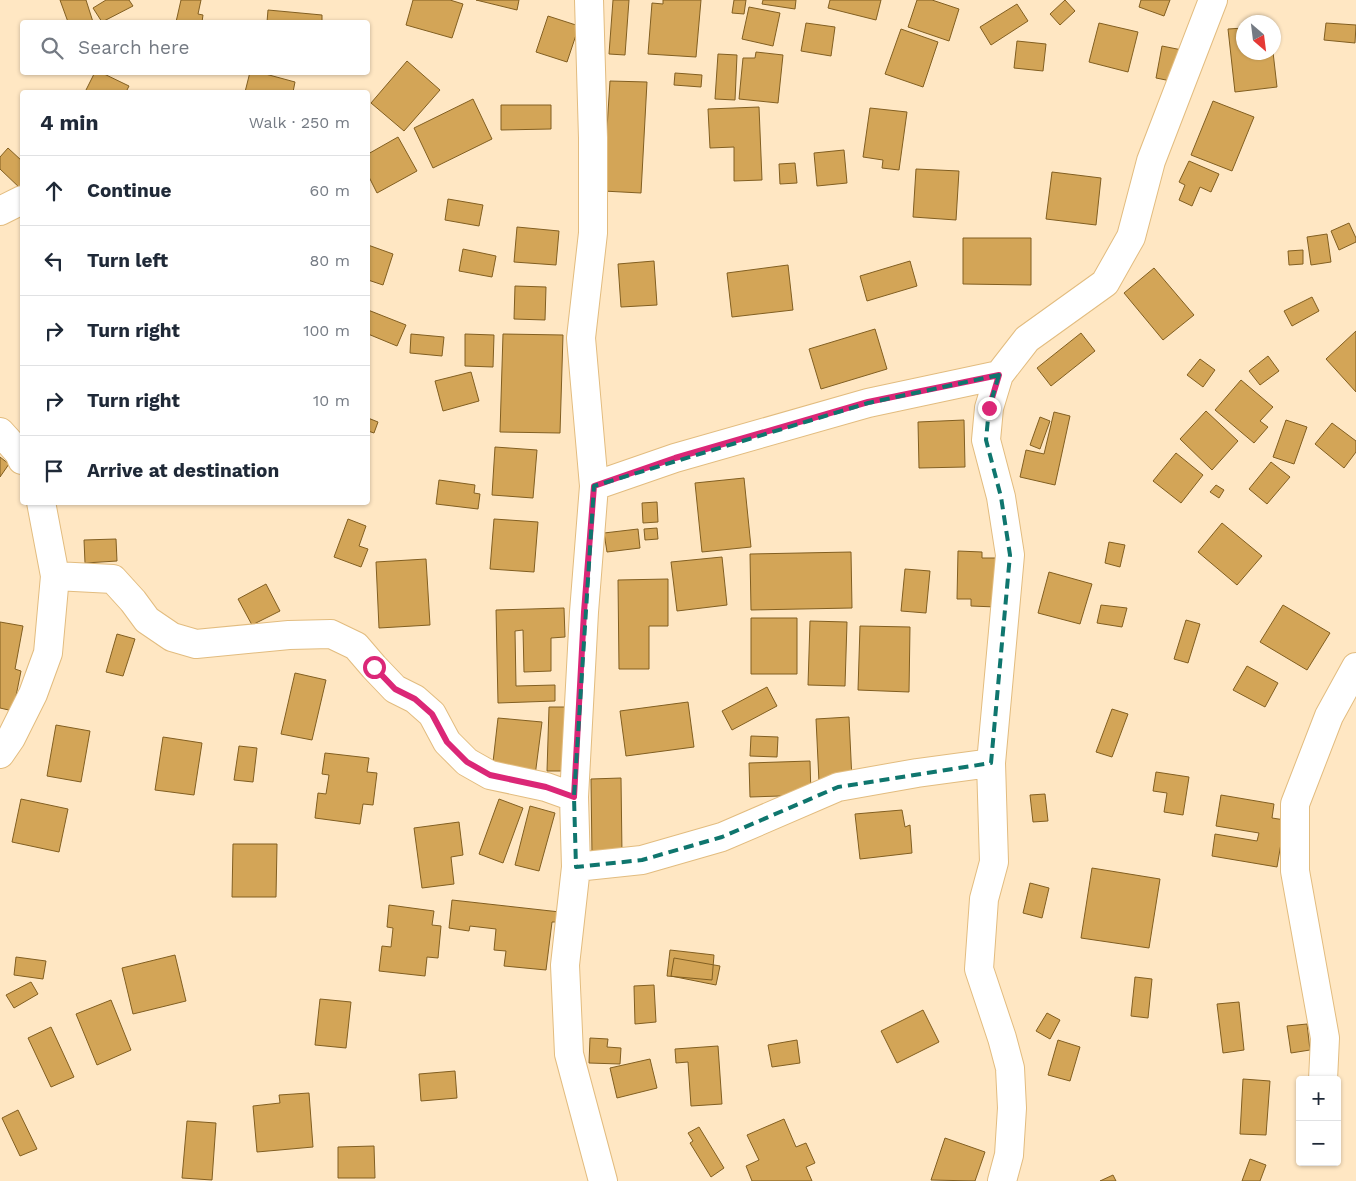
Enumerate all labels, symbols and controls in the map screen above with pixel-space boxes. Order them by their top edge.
north arrow [1236,15,1281,60]
search box [20,20,370,75]
icon: search [38,34,66,62]
text: Search here [78,36,189,59]
text: 4 min [40,110,98,135]
text: Walk · 250 m [249,113,350,132]
icon: ahead [40,177,68,205]
text: Continue [87,179,171,202]
text: 60 m [310,181,350,200]
icon: left [40,247,68,275]
text: Turn left [87,249,168,272]
text: 80 m [309,251,350,270]
icon: right [40,317,68,345]
text: Turn right [87,319,180,342]
text: 100 m [303,321,350,340]
icon: right [40,387,68,415]
text: Turn right [87,389,180,412]
text: 10 m [313,391,350,410]
route end [978,397,1001,420]
icon: arrive [40,457,68,485]
text: Arrive at destination [87,459,279,482]
route start [363,656,386,679]
map controls [1296,1076,1341,1166]
button: + [1296,1076,1341,1121]
button: − [1296,1121,1341,1166]

